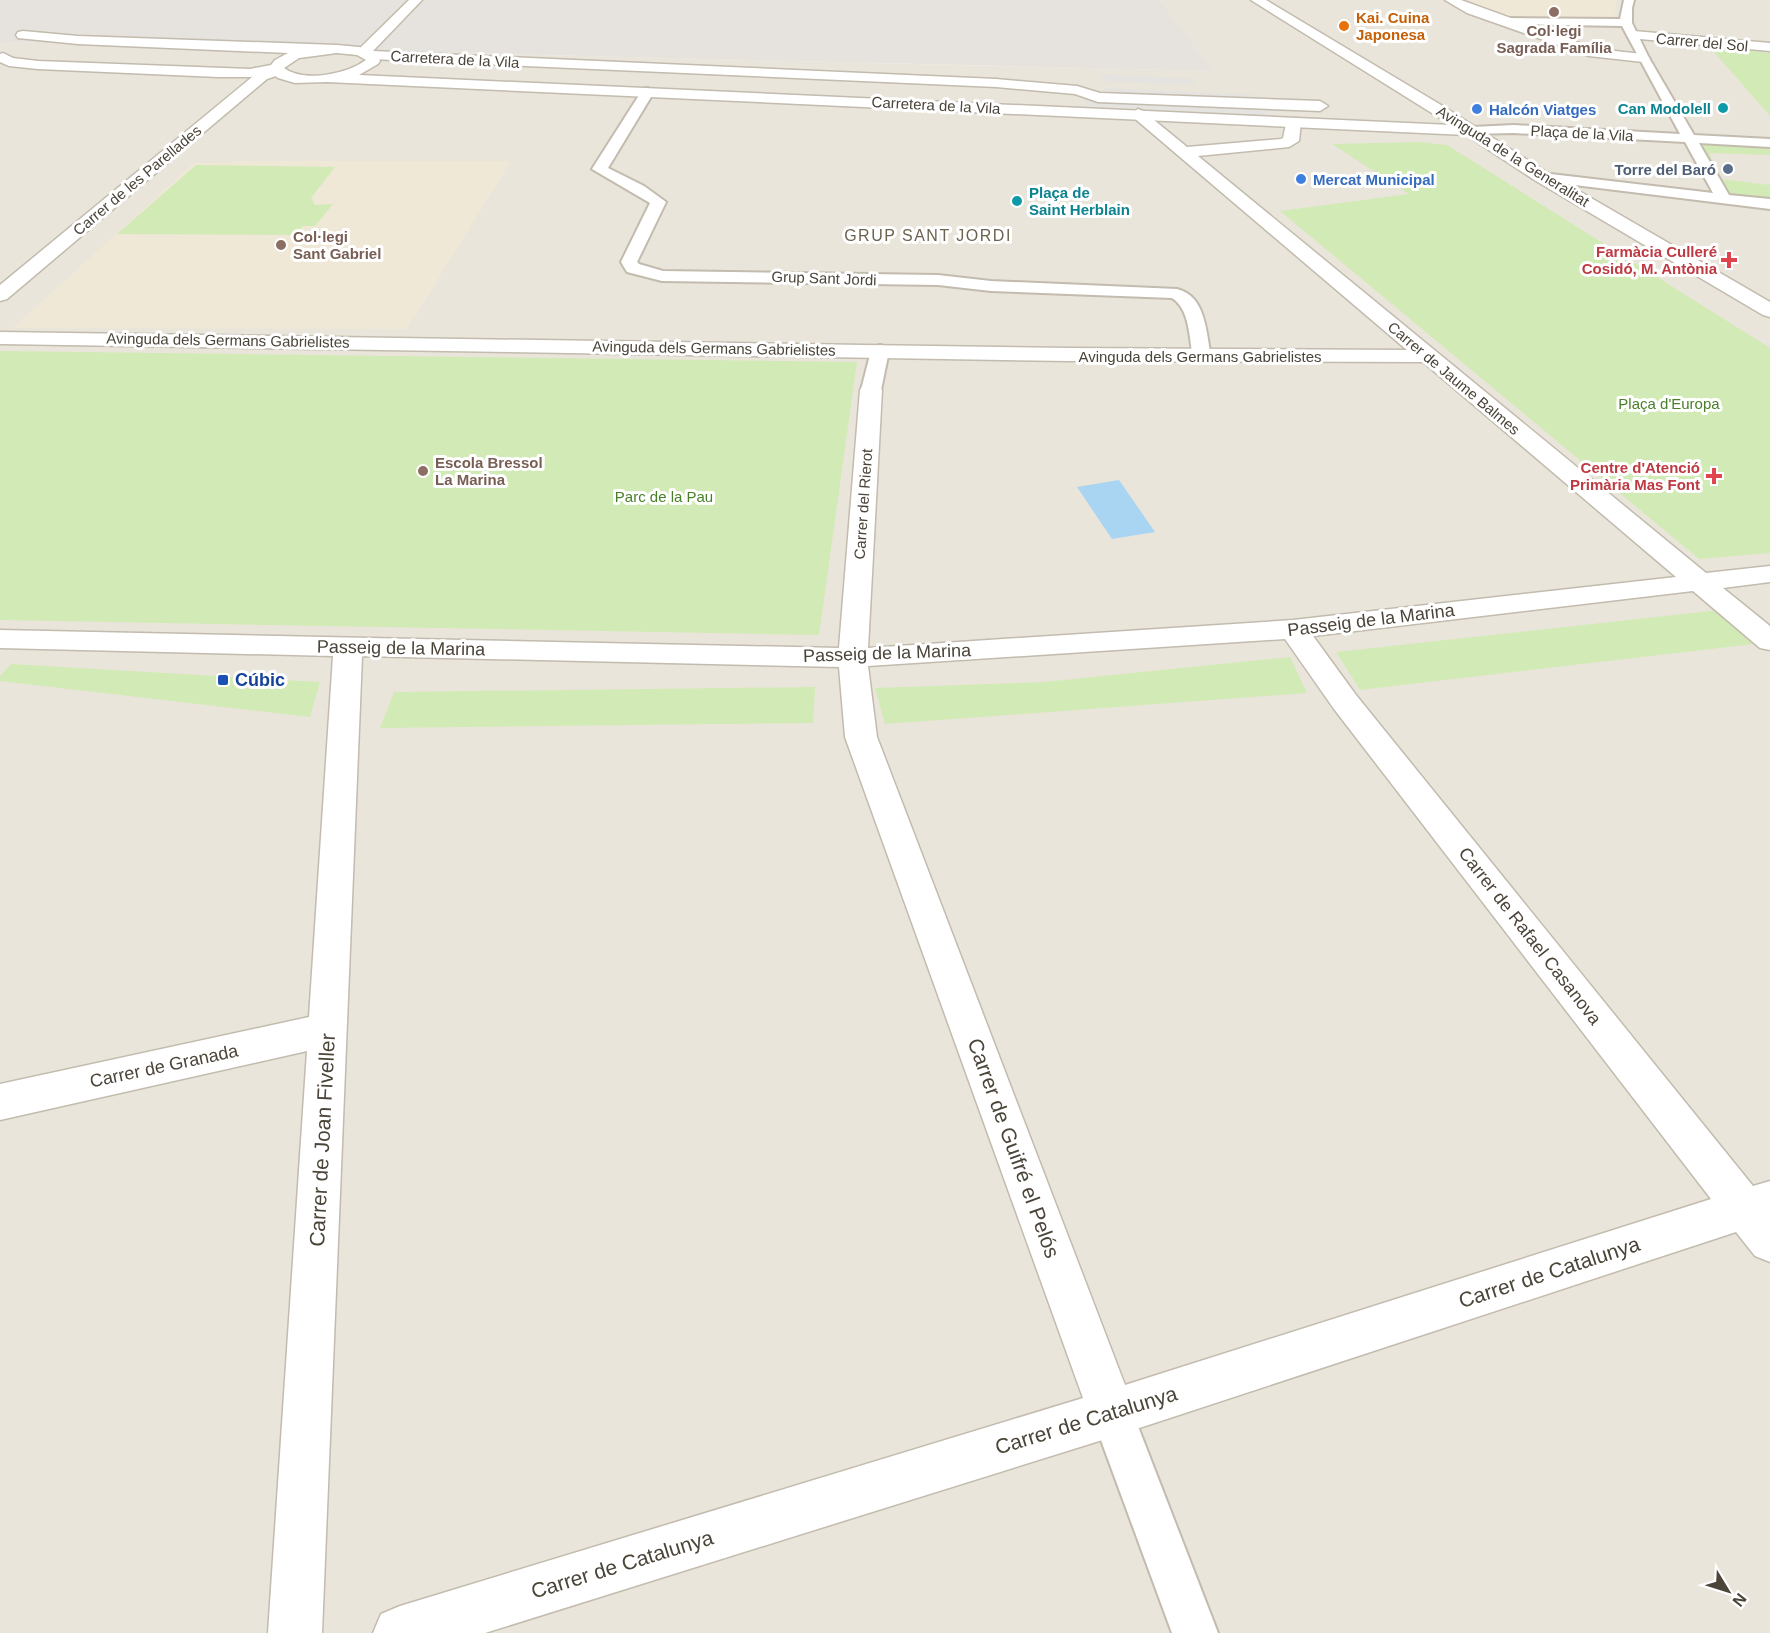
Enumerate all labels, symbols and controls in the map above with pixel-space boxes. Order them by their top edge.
marker: Col·legi Sagrada Família [1547,5,1561,19]
place label: Kai. Cuina Japonesa [1356,9,1430,43]
marker: Kai. Cuina Japonesa [1337,19,1351,33]
place label: Col·legi Sagrada Família [1496,22,1612,56]
street label: Carrer del Sol [1655,29,1749,55]
street label: Carretera de la Vila [390,47,520,71]
street label: Carretera de la Vila [871,93,1001,117]
place label: Can Modolell [1618,100,1711,117]
place label: Halcón Viatges [1489,101,1596,118]
marker: Can Modolell [1716,101,1730,115]
street label: Avinguda de la Generalitat [1434,102,1593,210]
marker: Halcón Viatges [1470,102,1484,116]
street label: Carrer de les Parellades [70,122,204,238]
street label: Plaça de la Vila [1530,122,1635,144]
place label: Torre del Baró [1615,161,1716,178]
marker: Torre del Baró [1721,162,1735,176]
place label: Mercat Municipal [1313,171,1435,188]
marker: Mercat Municipal [1294,172,1308,186]
place label: Plaça de Saint Herblain [1029,184,1130,218]
marker: Plaça de Saint Herblain [1010,194,1024,208]
district label: GRUP SANT JORDI [844,227,1012,244]
place label: Col·legi Sant Gabriel [293,228,381,262]
marker: Col·legi Sant Gabriel [274,238,288,252]
place label: Farmàcia Culleré Cosidó, M. Antònia [1582,243,1718,277]
marker: Farmàcia Culleré Cosidó, M. Antònia [1722,253,1736,267]
street label: Grup Sant Jordi [771,268,877,288]
street label: Carrer de Jaume Balmes [1385,318,1523,438]
street label: Avinguda dels Germans Gabrielistes [106,329,350,351]
street label: Avinguda dels Germans Gabrielistes [592,337,836,359]
street label: Avinguda dels Germans Gabrielistes [1078,348,1322,365]
park label: Plaça d'Europa [1618,395,1720,412]
street label: Carrer del Rierot [851,447,875,560]
place label: Escola Bressol La Marina [435,454,543,488]
place label: Centre d'Atenció Primària Mas Font [1570,459,1700,493]
marker: Escola Bressol La Marina [416,464,430,478]
marker: Centre d'Atenció Primària Mas Font [1705,467,1723,485]
park label: Parc de la Pau [615,488,713,505]
street label: Passeig de la Marina [1286,600,1457,640]
street label: Passeig de la Marina [317,637,486,659]
street label: Passeig de la Marina [803,640,972,666]
place label: Cúbic [235,670,285,690]
marker: Cúbic [216,673,230,687]
street label: Carrer de Rafael Casanova [1455,844,1606,1029]
street label: Carrer de Joan Fiveller [305,1033,339,1247]
street label: Carrer de Guifré el Pelós [963,1035,1065,1261]
street label: Carrer de Granada [88,1040,241,1091]
street label: Carrer de Catalunya [1456,1232,1643,1312]
street label: Carrer de Catalunya [992,1381,1180,1459]
street label: Carrer de Catalunya [528,1525,716,1603]
north arrow [1698,1561,1758,1621]
text: N [1729,1590,1750,1610]

